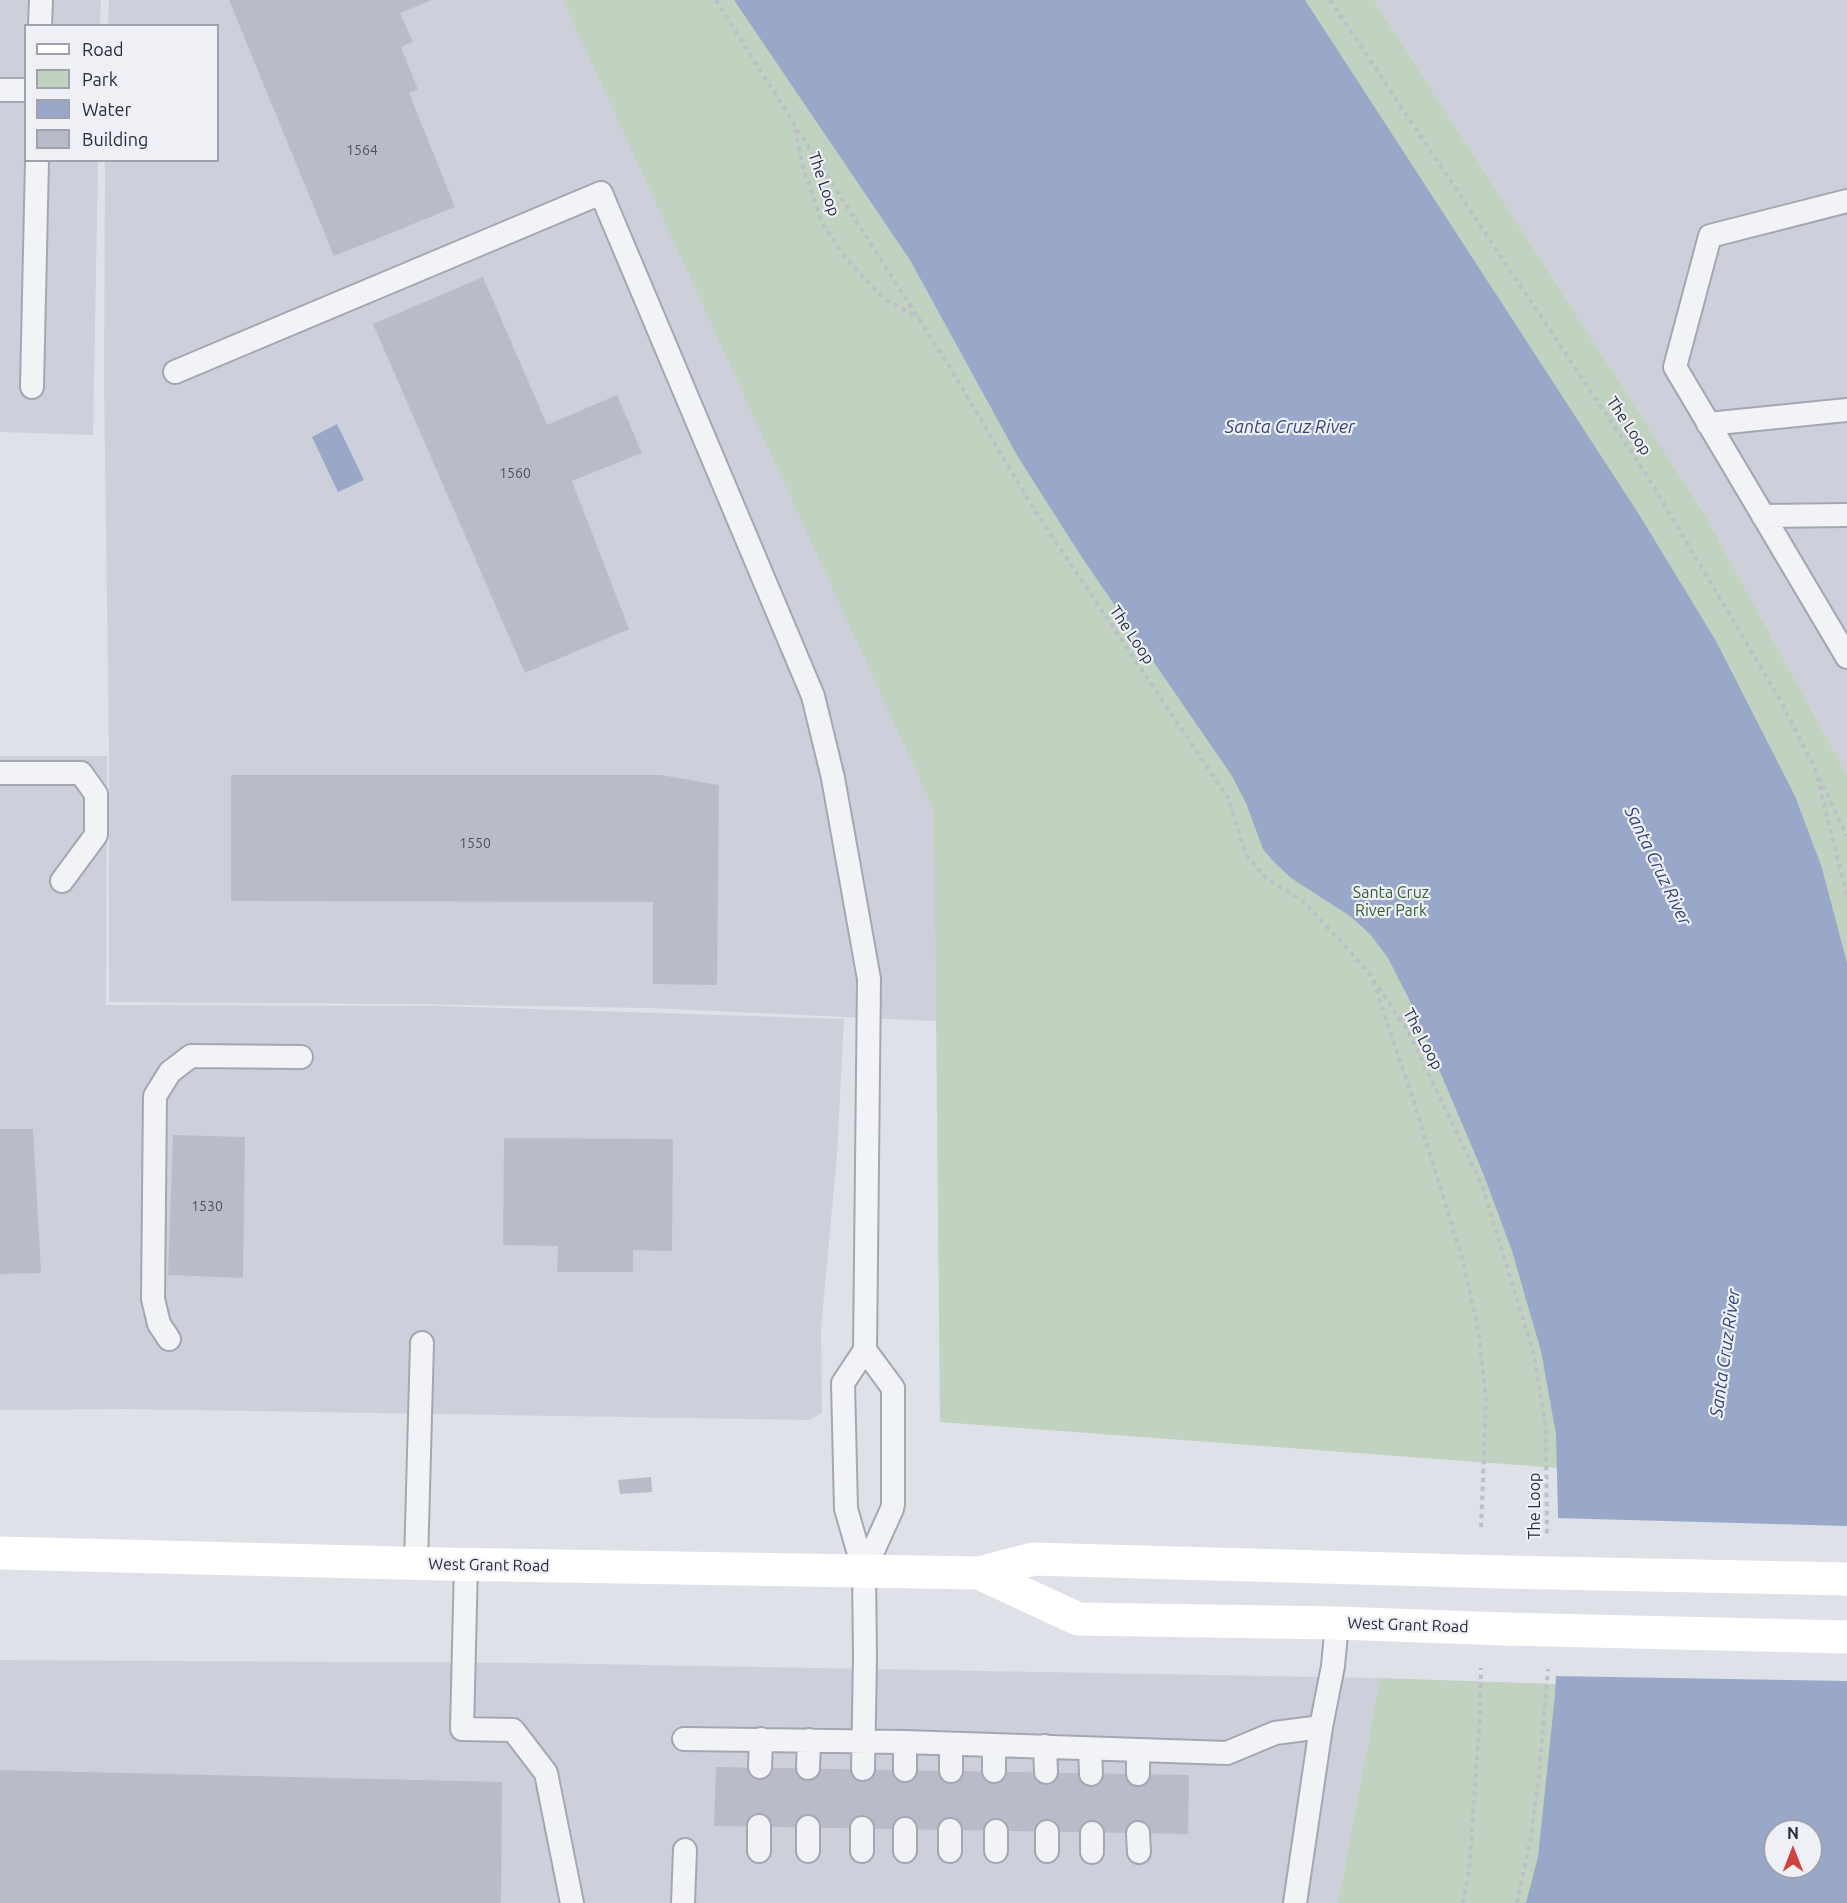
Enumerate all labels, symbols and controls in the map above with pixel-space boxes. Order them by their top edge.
legend [24,24,219,162]
text: Road [82,39,124,59]
text: Park [82,69,118,89]
text: Water [82,99,131,119]
text: Building [82,129,148,149]
house number: 1564 [346,142,378,158]
street label: The Loop [804,149,844,219]
street label: The Loop [1602,393,1656,459]
water label: Santa Cruz River [1225,416,1355,438]
house number: 1560 [499,465,531,481]
street label: The Loop [1105,602,1159,668]
water label: Santa Cruz River [1620,803,1696,929]
house number: 1550 [459,835,491,851]
park label: Santa Cruz River Park [1353,883,1429,921]
street label: The Loop [1399,1005,1447,1073]
house number: 1530 [191,1198,223,1214]
water label: Santa Cruz River [1705,1287,1745,1419]
street label: The Loop [1525,1473,1545,1539]
street label: West Grant Road [428,1554,550,1576]
street label: West Grant Road [1347,1613,1469,1637]
north arrow [1763,1819,1823,1879]
text: N [1787,1824,1799,1842]

